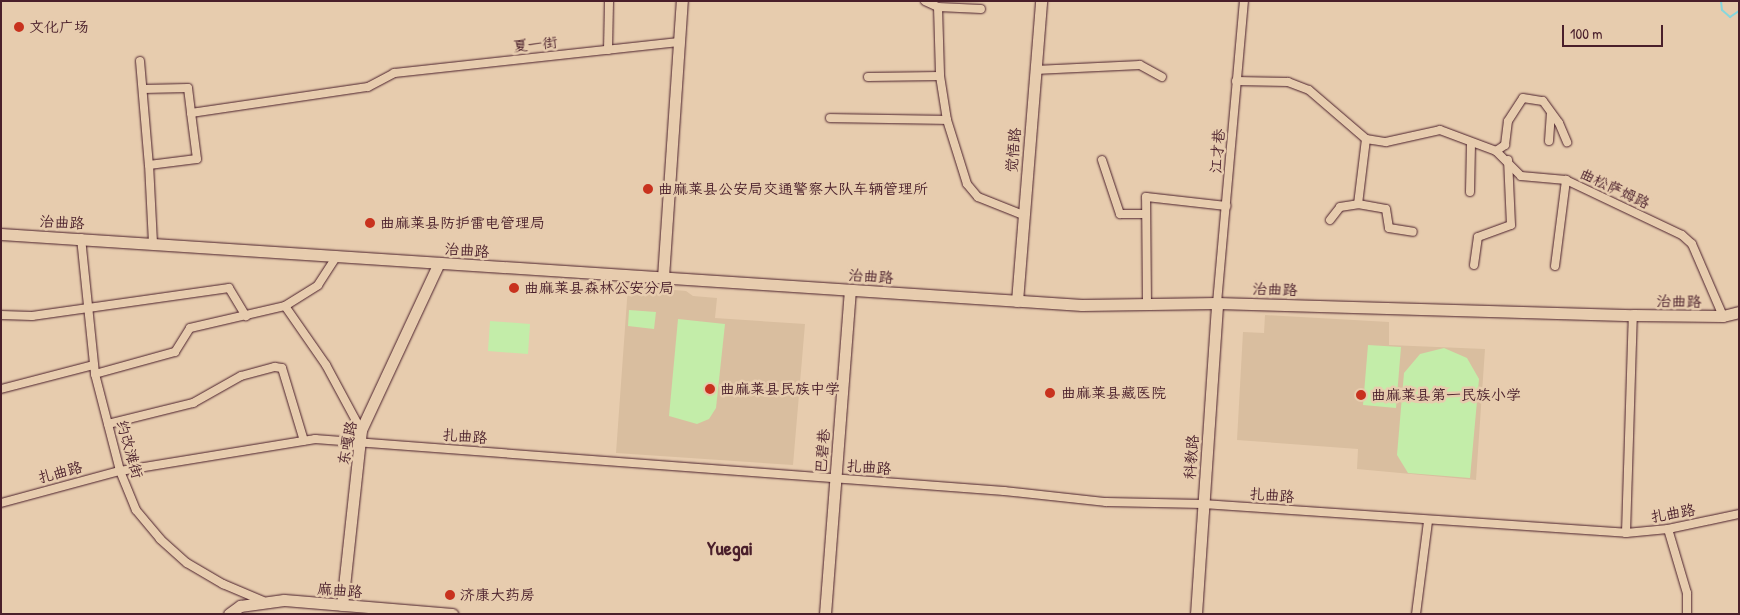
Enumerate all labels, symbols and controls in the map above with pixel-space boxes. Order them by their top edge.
scale bar [1565,15,1666,47]
place label: 文化广场 [29,18,89,36]
marker: 文化广场 [13,21,25,33]
text: 100 m [1570,23,1603,44]
street label: 夏一街 [512,33,558,55]
street label: 觉悟路 [1002,127,1024,173]
street label: 江才巷 [1206,128,1228,174]
street label: 曲松萨姆路 [1577,164,1653,212]
place label: 曲麻莱县公安局交通警察大队车辆管理所 [658,180,928,198]
marker: 曲麻莱县公安局交通警察大队车辆管理所 [642,183,654,195]
street label: 治曲路 [39,212,85,232]
place label: 曲麻莱县防护雷电管理局 [380,214,545,232]
marker: 曲麻莱县防护雷电管理局 [364,217,376,229]
street label: 治曲路 [444,239,490,261]
street label: 治曲路 [848,265,894,287]
place label: 曲麻莱县森林公安分局 [524,279,674,297]
street label: 治曲路 [1252,279,1298,299]
marker: 曲麻莱县森林公安分局 [508,282,520,294]
street label: 治曲路 [1656,292,1702,310]
place label: 曲麻莱县民族中学 [720,380,840,398]
marker: 曲麻莱县民族中学 [704,383,716,395]
place label: 曲麻莱县藏医院 [1061,384,1166,402]
marker: 曲麻莱县藏医院 [1043,386,1057,400]
place label: 曲麻莱县第一民族小学 [1371,386,1521,404]
marker: 曲麻莱县第一民族小学 [1355,389,1367,401]
street label: 约改滩街 [113,418,147,480]
street label: 东嘎路 [334,419,360,467]
street label: 扎曲路 [442,425,488,447]
street label: 巴碧巷 [811,428,833,474]
street label: 科教路 [1180,434,1202,480]
street label: 扎曲路 [846,456,892,478]
street label: 扎曲路 [36,457,84,487]
street label: 扎曲路 [1249,484,1295,506]
street label: 扎曲路 [1649,500,1697,526]
district label: Yuegai [707,535,753,559]
street label: 麻曲路 [317,579,363,601]
place label: 济康大药房 [460,586,535,604]
marker: 济康大药房 [444,589,456,601]

